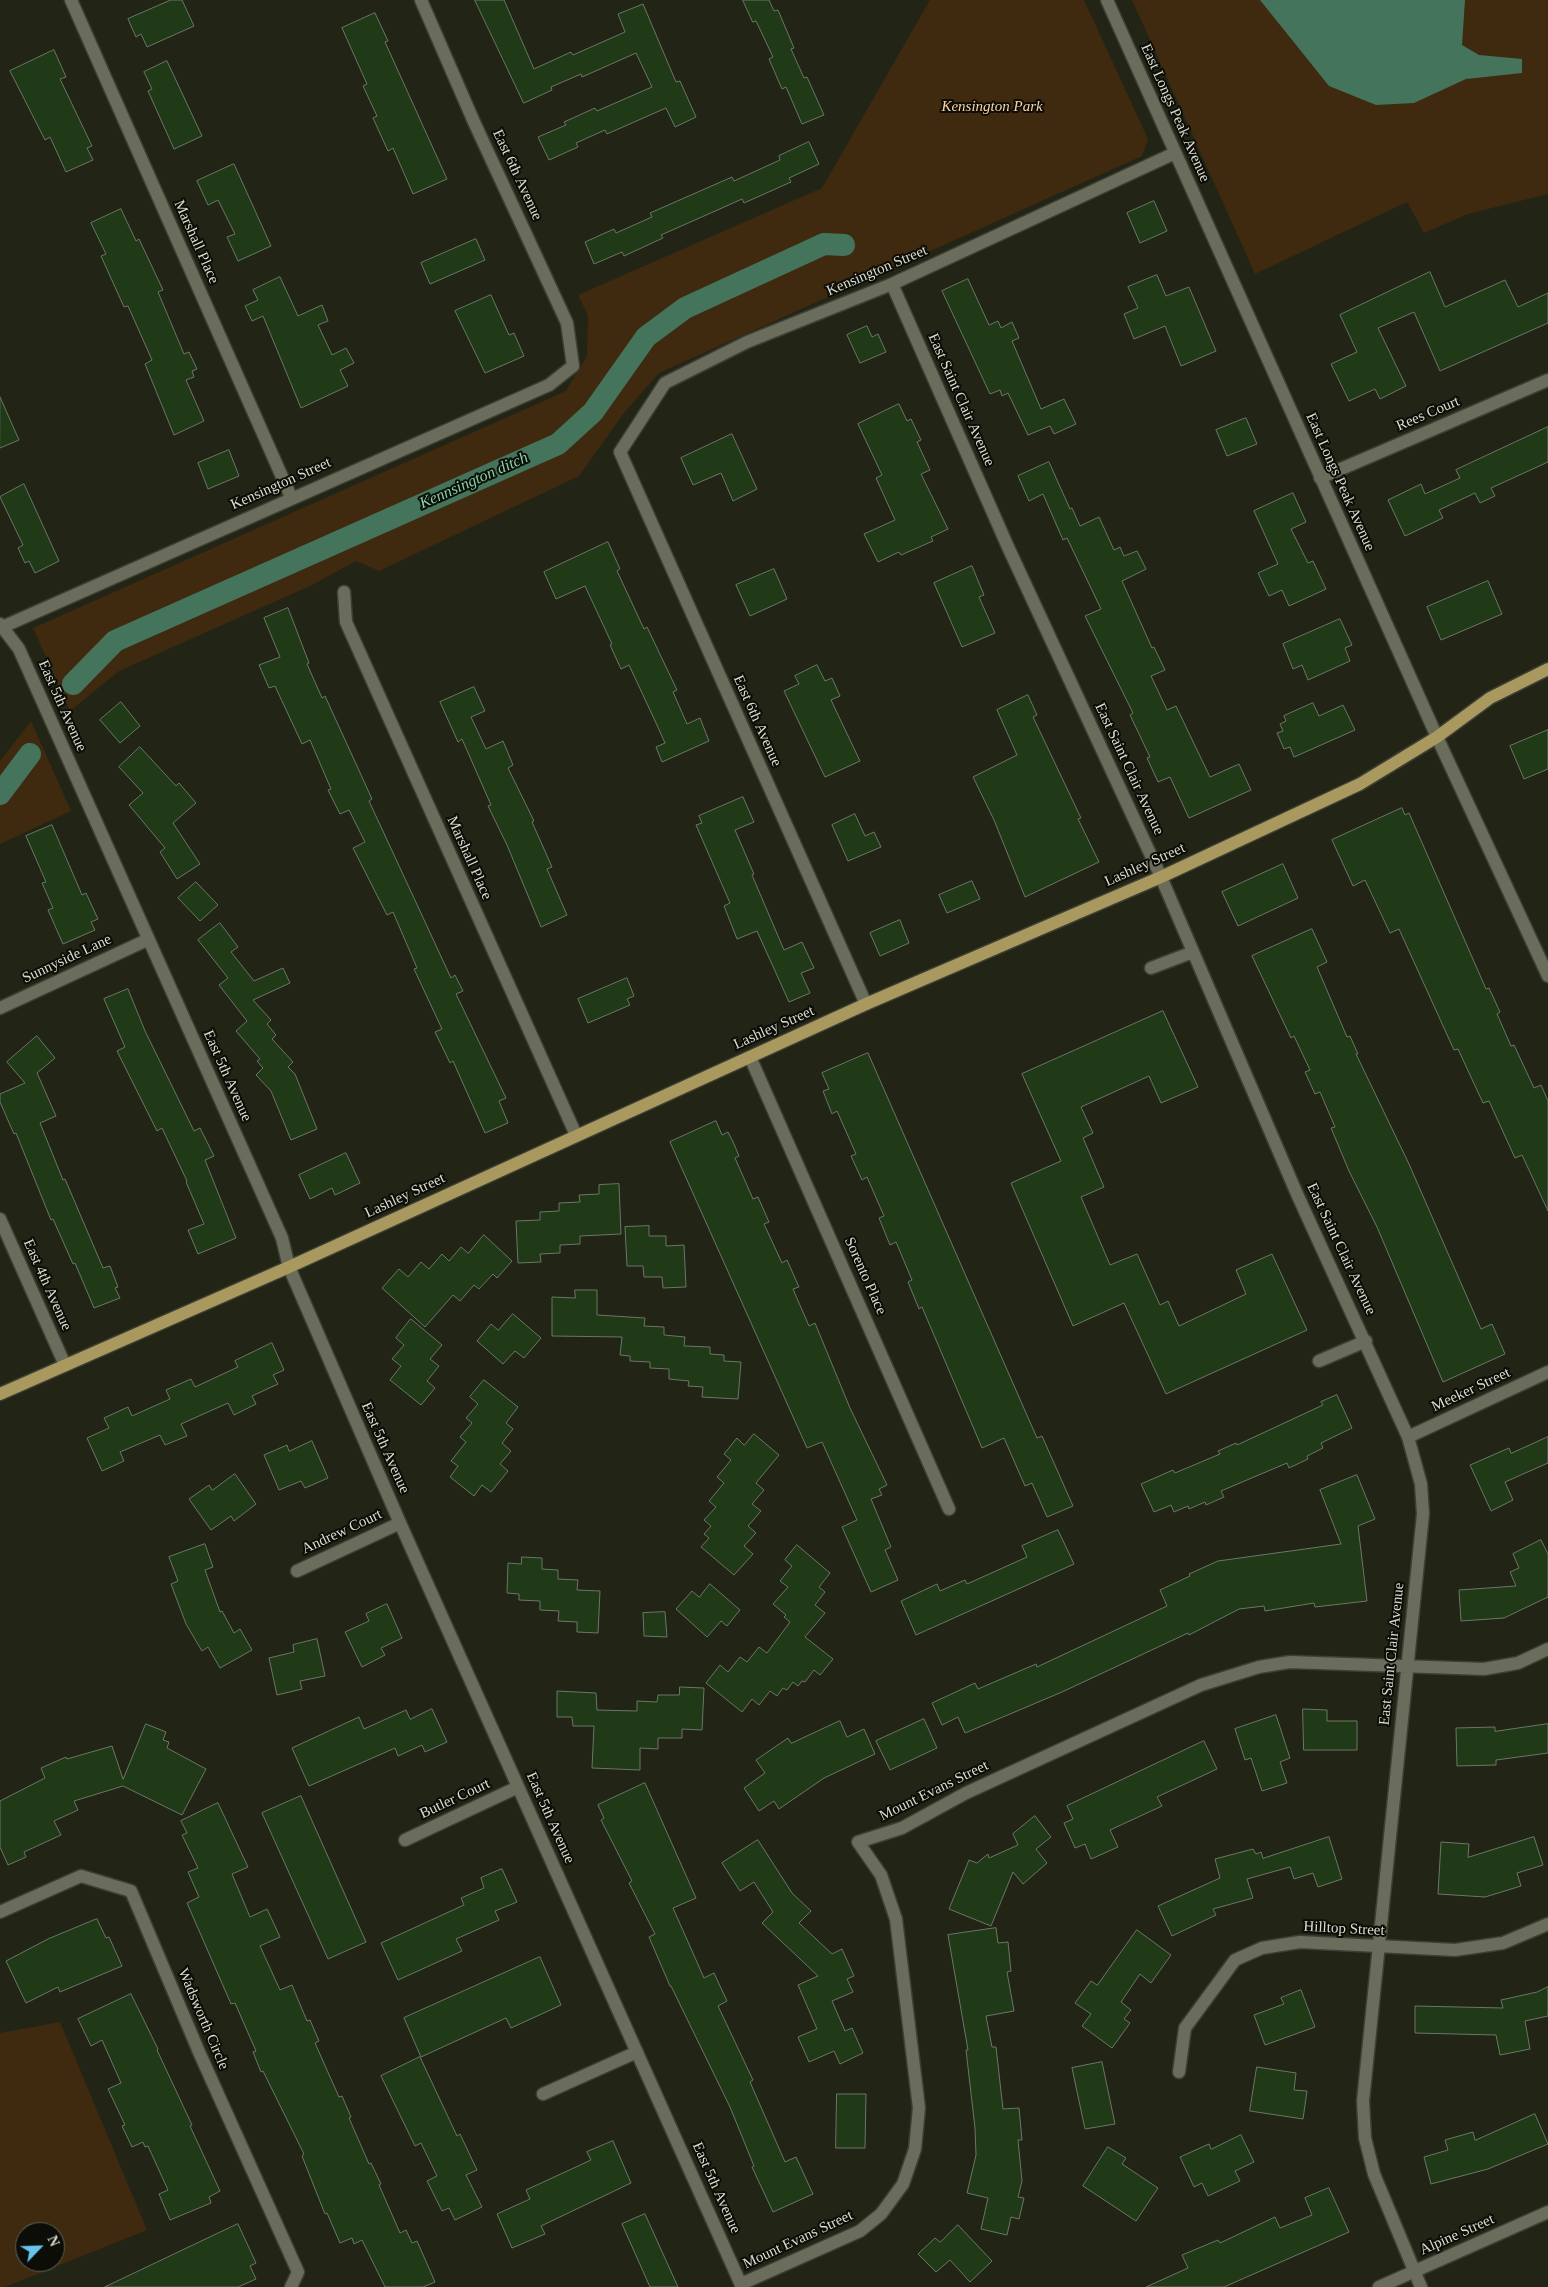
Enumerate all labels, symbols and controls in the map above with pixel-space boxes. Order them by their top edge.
street label: East Longs Peak Avenue [1136,41,1214,185]
park label: Kensington Park [941,98,1043,116]
street label: East 6th Avenue [488,127,546,223]
street label: Marshall Place [170,197,222,287]
street label: Kensington Street [824,242,930,300]
street label: East Saint Clair Avenue [924,331,998,469]
street label: Rees Court [1394,393,1462,435]
street label: East Longs Peak Avenue [1301,410,1379,554]
water label: Kennsington ditch [417,448,531,514]
street label: Kensington Street [228,454,334,514]
street label: East 5th Avenue [34,658,90,754]
street label: East 6th Avenue [729,673,785,769]
street label: East Saint Clair Avenue [1091,700,1167,838]
street label: Marshall Place [443,813,495,903]
street label: Lashley Street [1102,839,1188,891]
street label: Sunnyside Lane [20,931,114,987]
street label: Lashley Street [731,1002,817,1054]
street label: East 5th Avenue [199,1028,255,1124]
street label: Lashley Street [362,1170,448,1222]
street label: East Saint Clair Avenue [1303,1180,1379,1318]
street label: Sorento Place [840,1234,890,1318]
street label: East 4th Avenue [19,1237,75,1333]
street label: Meeker Street [1429,1364,1513,1416]
street label: East 5th Avenue [357,1400,413,1496]
street label: Andrew Court [299,1506,385,1558]
street label: East Saint Clair Avenue [1376,1582,1408,1726]
street label: Mount Evans Street [877,1757,991,1825]
street label: East 5th Avenue [522,1770,578,1866]
street label: Butler Court [417,1775,493,1823]
street label: Hilltop Street [1303,1918,1385,1940]
street label: Wadsworth Circle [174,1966,232,2072]
street label: East 5th Avenue [688,2140,744,2236]
street label: Mount Evans Street [740,2207,856,2273]
street label: Alpine Street [1417,2211,1497,2259]
north arrow [15,2222,65,2272]
text: N [44,2233,62,2249]

